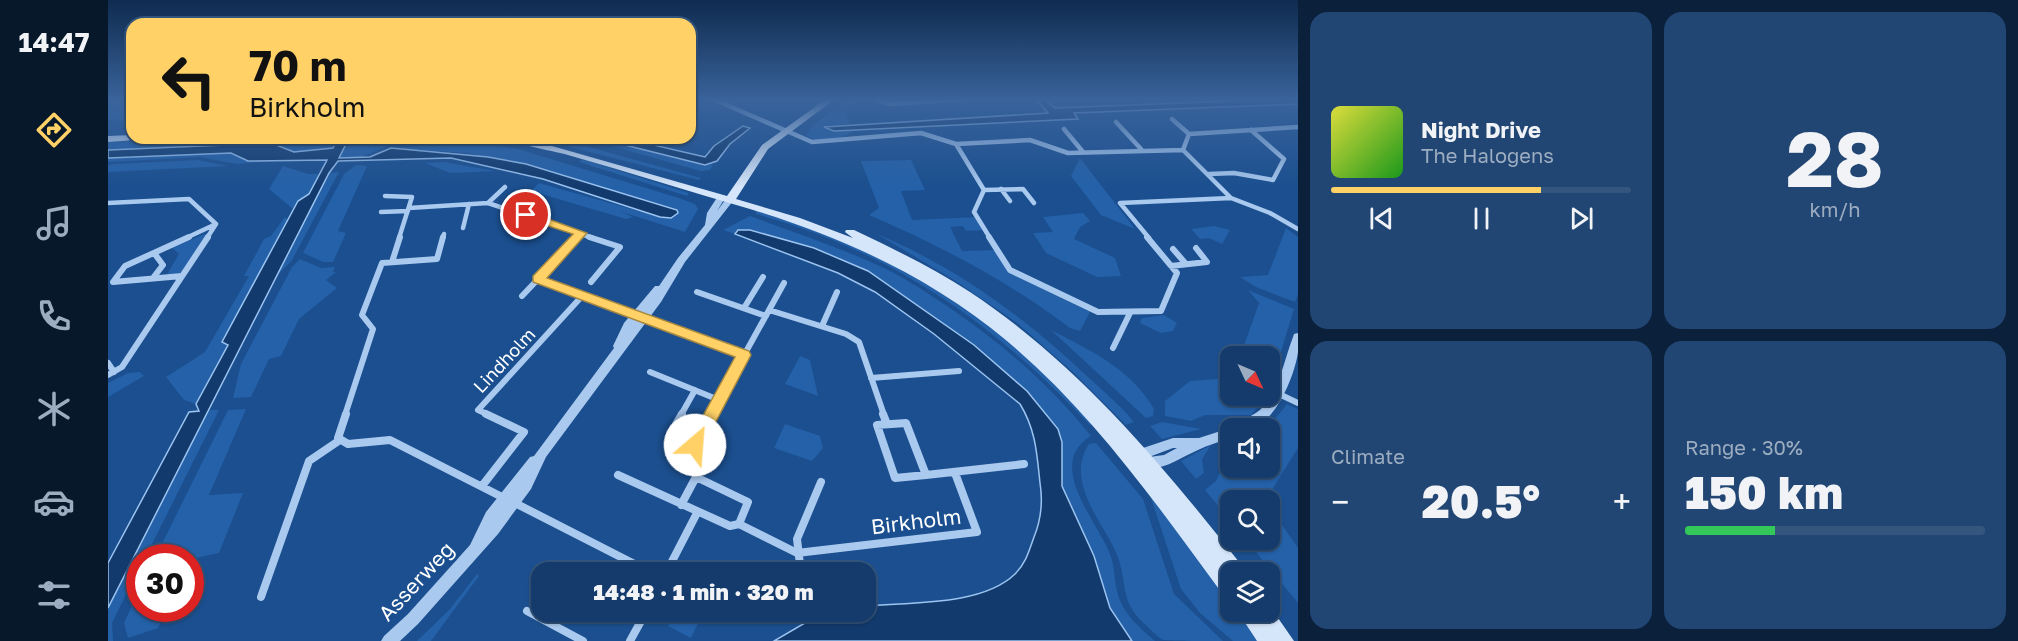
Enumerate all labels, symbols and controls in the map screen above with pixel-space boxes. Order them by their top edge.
text: 14:47 [18,26,90,58]
text: 70 m [249,40,346,90]
icon: left [150,42,228,120]
text: Birkholm [249,91,365,123]
icon: directions [33,109,75,151]
text: 28 [1786,111,1884,204]
text: Night Drive [1421,116,1541,143]
text: The Halogens [1421,143,1554,167]
pin [500,189,551,240]
text: km/h [1810,197,1860,221]
icon: arrive [509,198,542,231]
icon: music [33,202,75,244]
icon: previous [1365,202,1398,235]
icon: pause [1465,202,1498,235]
icon: next [1565,202,1598,235]
icon: phone [33,295,75,337]
street label: Lindholm [468,323,540,397]
north arrow [1220,346,1280,406]
map controls [1220,346,1280,622]
icon: climate [33,388,75,430]
position arrow [663,413,727,477]
button: sound [1220,418,1280,478]
text: Range · 30% [1685,435,1803,459]
text: Climate [1331,444,1405,468]
text: 150 km [1685,465,1843,519]
text: 20.5° [1422,474,1540,528]
icon: car [33,481,75,523]
text: − [1331,482,1349,521]
text: + [1613,482,1631,521]
button: search [1220,490,1280,550]
street label: Birkholm [869,503,963,539]
street label: Asserweg [373,536,459,626]
speed limit sign: 30 [126,544,204,622]
button: layers [1220,562,1280,622]
icon: filters [33,574,75,616]
text: 14:48 · 1 min · 320 m [593,578,814,605]

